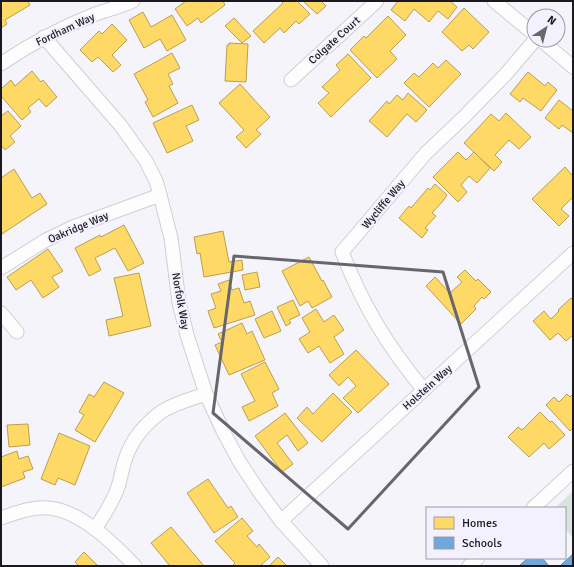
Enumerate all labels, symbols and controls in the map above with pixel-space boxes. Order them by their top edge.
north arrow [526,8,566,48]
street label: Fordham Way [34,10,97,49]
text: N [545,13,559,28]
street label: Colgate Court [306,14,363,67]
street label: Wycliffe Way [359,177,408,231]
street label: Oakridge Way [46,209,111,246]
street label: Norfolk Way [169,272,192,331]
street label: Holstein Way [400,361,455,413]
legend [426,507,566,559]
text: Homes [462,516,497,531]
text: Schools [462,536,502,551]

